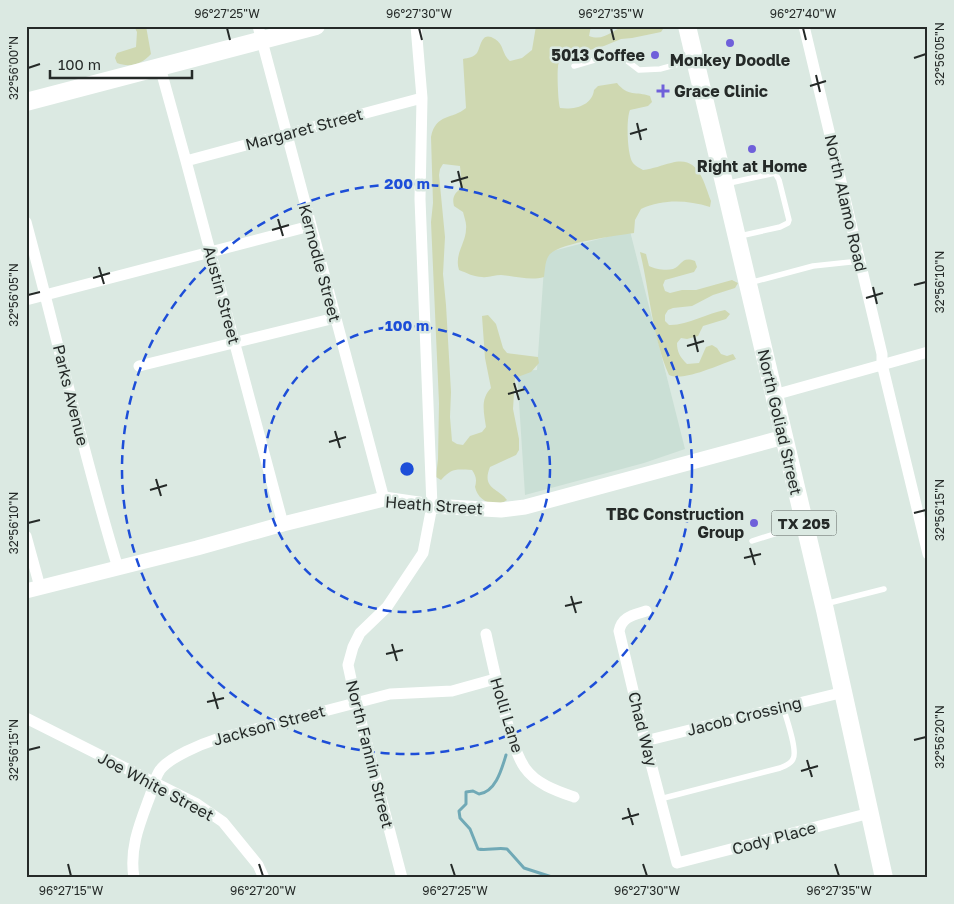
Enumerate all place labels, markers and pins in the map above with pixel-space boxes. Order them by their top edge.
marker: Monkey Doodle [724,37,736,49]
place label: 5013 Coffee [551,45,645,65]
marker: 5013 Coffee [649,49,661,61]
place label: Monkey Doodle [670,50,790,70]
place label: Grace Clinic [674,81,768,101]
marker: Grace Clinic [656,84,670,98]
marker: Right at Home [746,143,758,155]
place label: Right at Home [697,156,807,176]
centre of rings [398,460,416,478]
place label: TBC Construction Group [606,504,744,542]
marker: TBC Construction Group [748,517,760,529]

